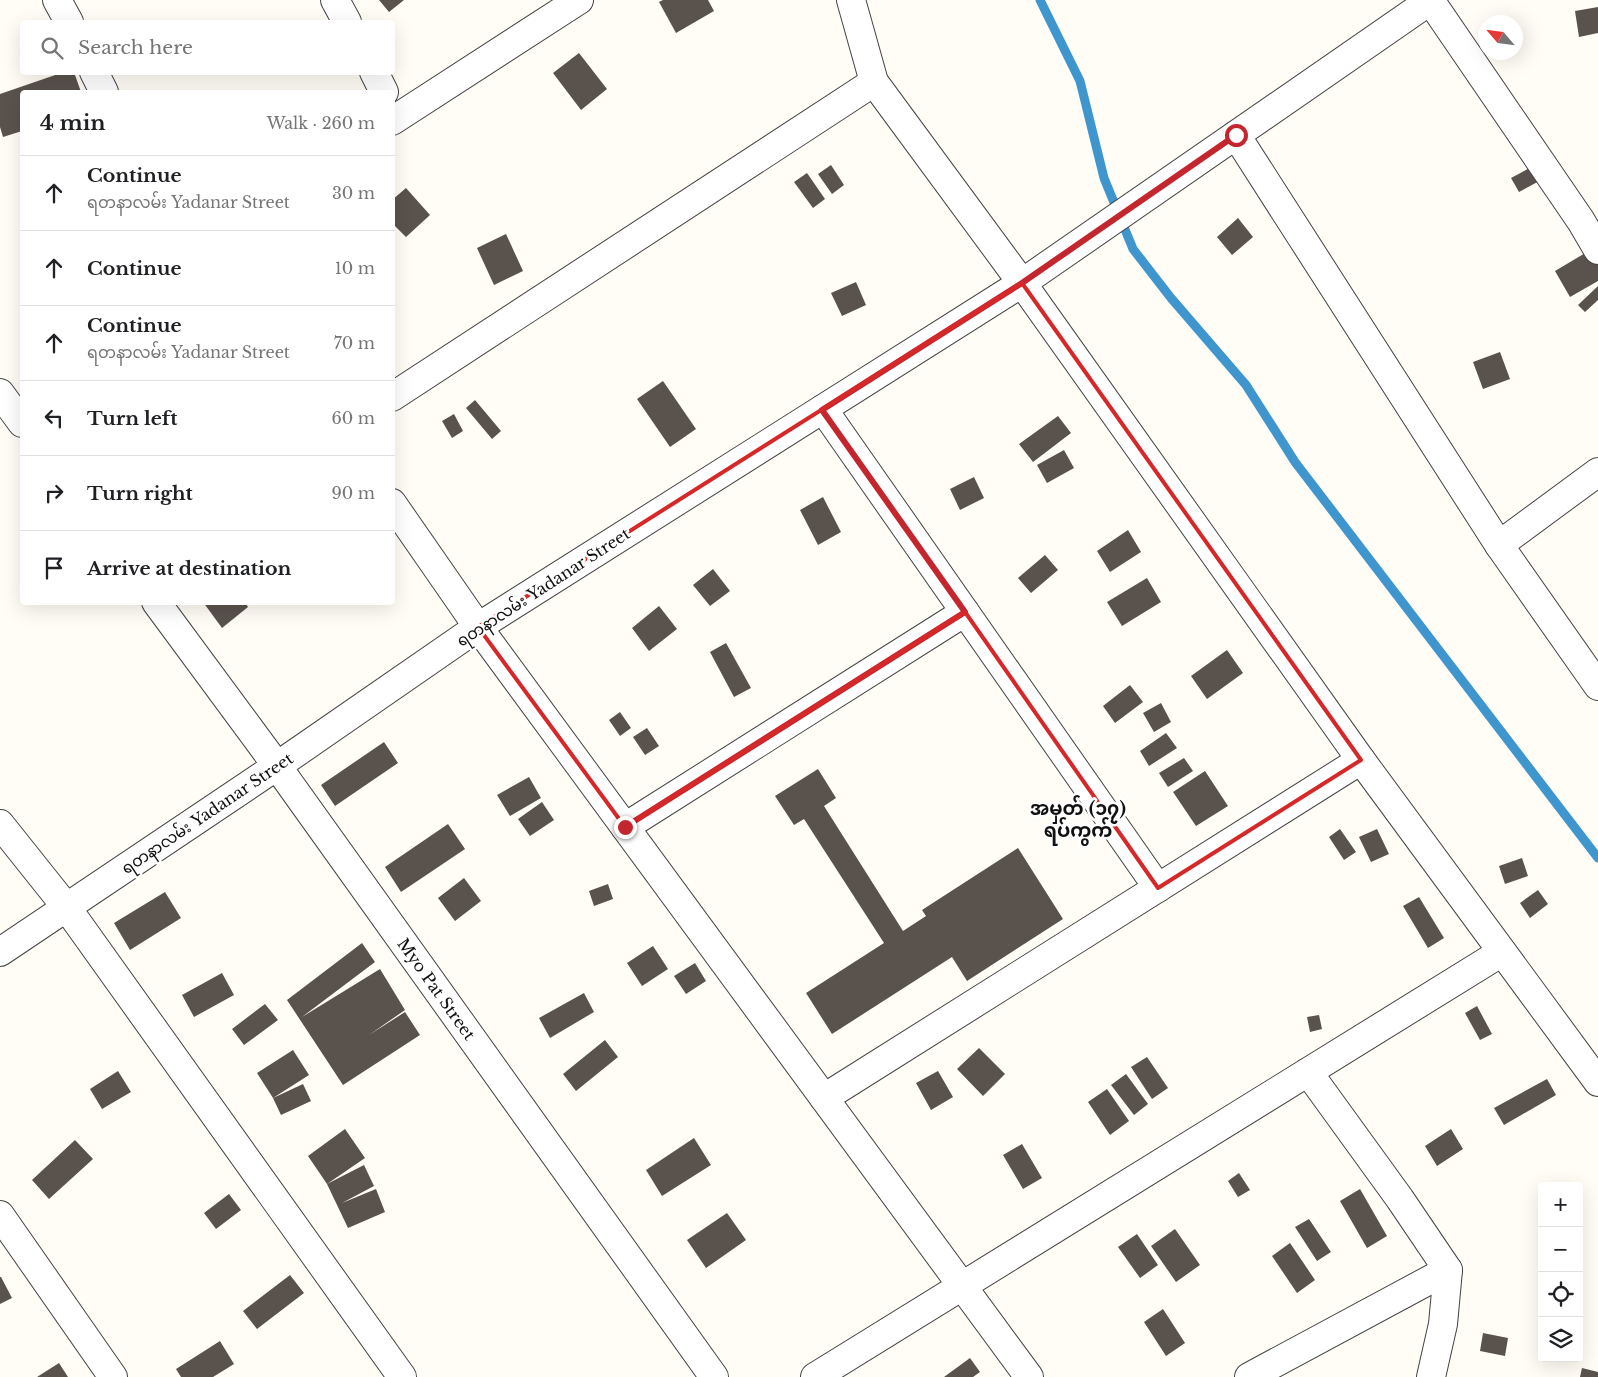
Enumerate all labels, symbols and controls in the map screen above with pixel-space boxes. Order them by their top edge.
north arrow [1478,15,1523,60]
search box [20,20,395,75]
icon: search [38,34,66,62]
text: Search here [78,36,193,59]
text: 4 min [40,110,106,136]
text: Walk · 260 m [267,113,375,133]
route start [1225,124,1248,147]
text: Continue [87,164,182,187]
icon: ahead [40,179,68,207]
text: 30 m [332,183,375,203]
text: ရတနာလမ်း Yadanar Street [87,192,290,212]
icon: ahead [40,254,68,282]
text: Continue [87,257,182,280]
text: 10 m [335,258,375,278]
text: Continue [87,314,182,337]
icon: ahead [40,329,68,357]
text: 70 m [334,333,375,353]
text: ရတနာလမ်း Yadanar Street [87,342,290,362]
icon: left [40,404,68,432]
text: Turn left [87,407,178,430]
text: 60 m [332,408,375,428]
icon: right [40,479,68,507]
text: Turn right [87,482,193,505]
text: 90 m [332,483,375,503]
street label: ရတနာလမ်း Yadanar Street [452,523,636,654]
icon: arrive [40,554,68,582]
text: Arrive at destination [87,557,291,580]
street label: ရတနာလမ်း Yadanar Street [117,747,299,881]
district label: အမှတ် (၁၇) ရပ်ကွက် [1030,795,1126,846]
route end [614,816,637,839]
street label: Myo Pat Street [393,934,480,1044]
map controls [1538,1182,1583,1362]
button: + [1538,1182,1583,1227]
button: − [1538,1227,1583,1272]
button: locate [1538,1272,1583,1317]
button: layers [1538,1317,1583,1362]

